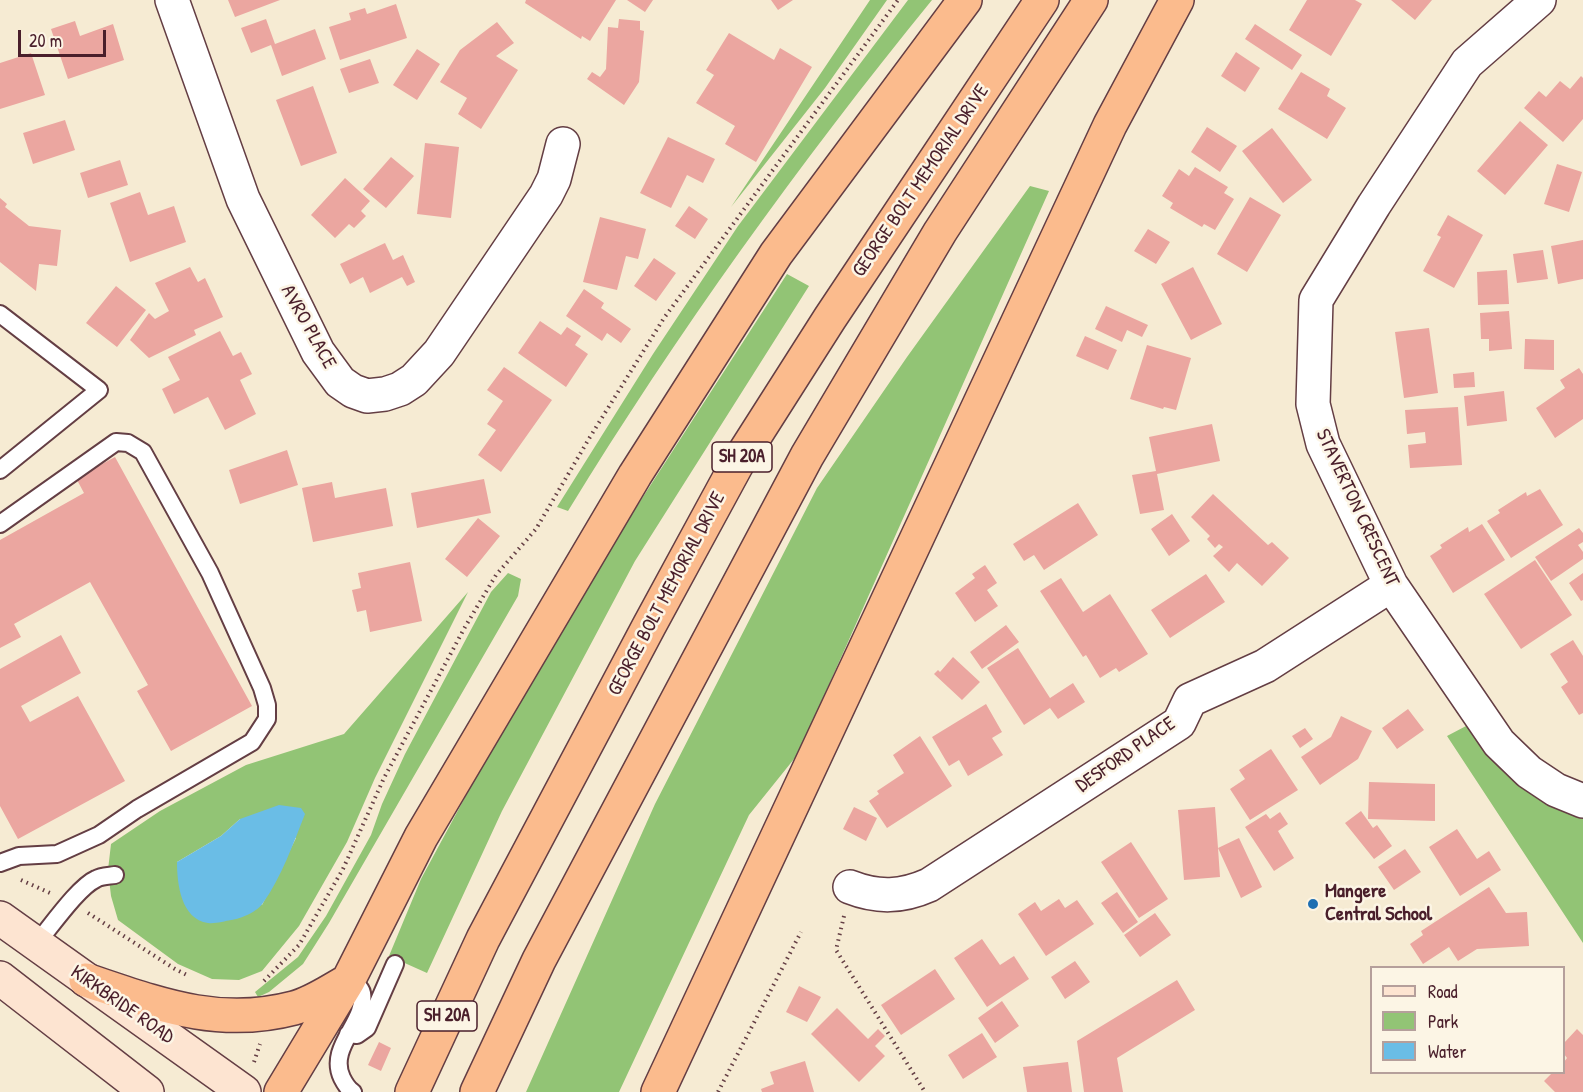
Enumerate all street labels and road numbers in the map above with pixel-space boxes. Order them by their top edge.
street label: GEORGE BOLT MEMORIAL DRIVE [848,80,994,282]
street label: AVRO PLACE [275,281,341,373]
street label: STAVERTON CRESCENT [1310,425,1404,591]
road number: SH 20A [712,442,772,472]
street label: GEORGE BOLT MEMORIAL DRIVE [603,488,731,700]
street label: DESFORD PLACE [1072,712,1180,798]
street label: KIRKBRIDE ROAD [66,960,178,1050]
road number: SH 20A [417,1001,477,1031]

